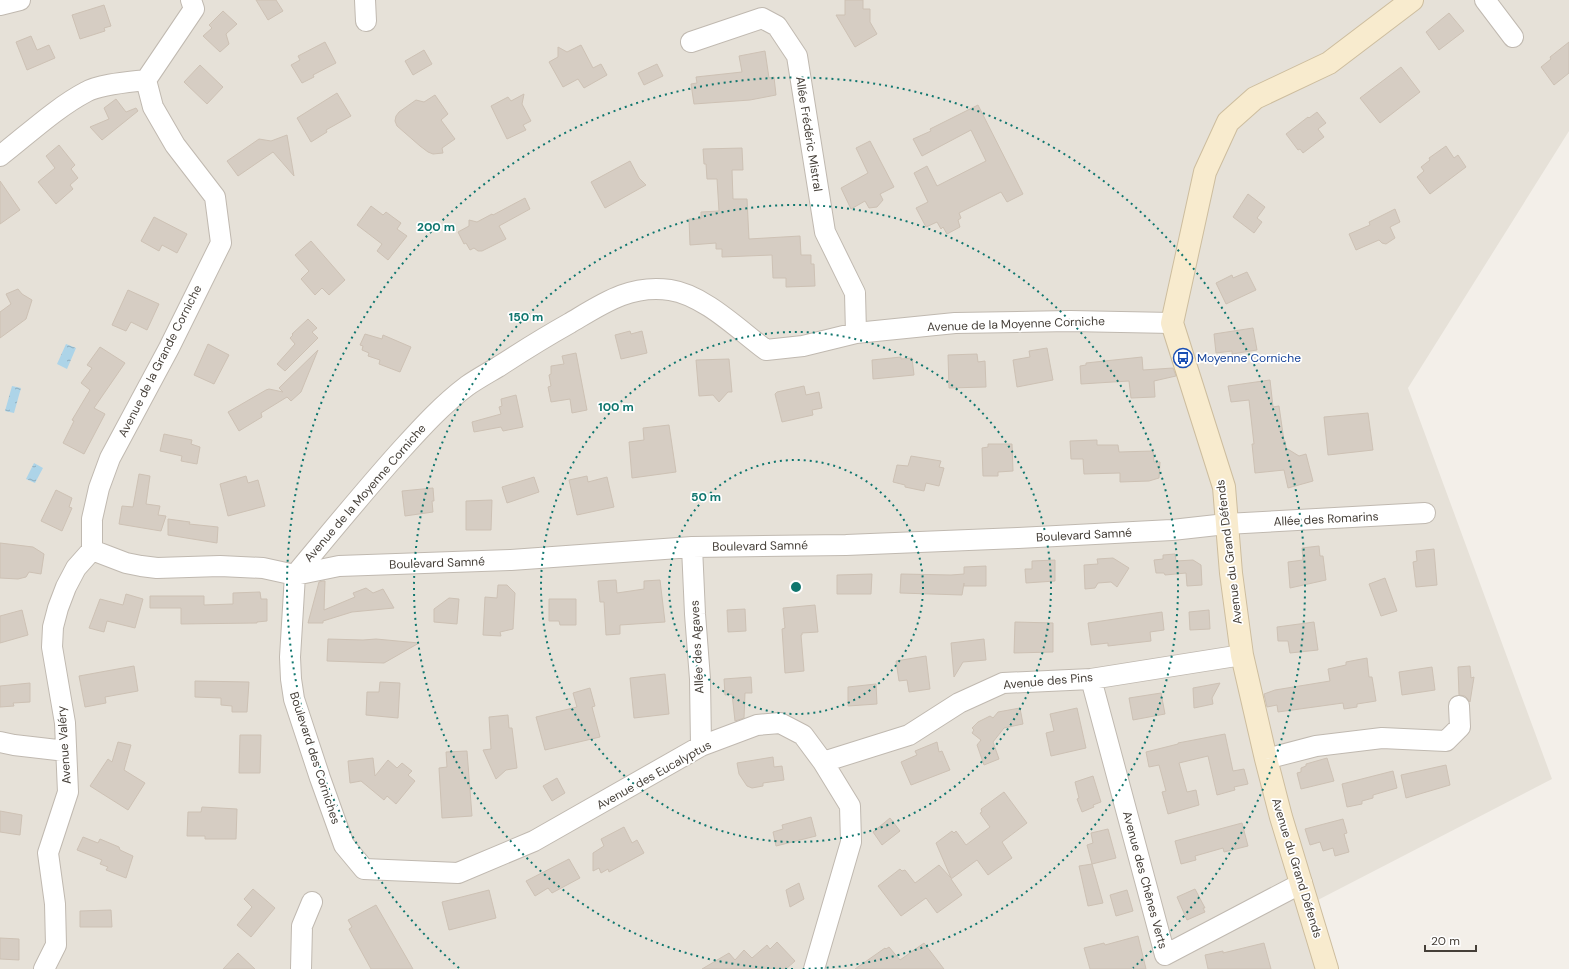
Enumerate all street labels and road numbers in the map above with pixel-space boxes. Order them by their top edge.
street label: Allée Frédéric Mistral [792,75,826,193]
street label: Avenue de la Grande Corniche [115,282,206,440]
street label: Avenue de la Moyenne Corniche [927,313,1105,335]
street label: Avenue de la Moyenne Corniche [301,421,429,565]
street label: Avenue du Grand Défends [1212,479,1246,625]
street label: Allée des Romarins [1273,508,1379,530]
street label: Boulevard Samné [1036,524,1132,545]
street label: Boulevard Samné [712,537,808,555]
street label: Boulevard Samné [389,553,485,573]
street label: Allée des Agaves [687,600,707,694]
street label: Avenue des Pins [1002,669,1094,693]
street label: Boulevard des Corniches [286,690,344,826]
street label: Avenue Valéry [53,705,75,785]
street label: Avenue des Eucalyptus [594,737,714,813]
street label: Avenue du Grand Défends [1268,796,1326,940]
street label: Avenue des Chênes Verts [1119,809,1171,951]

